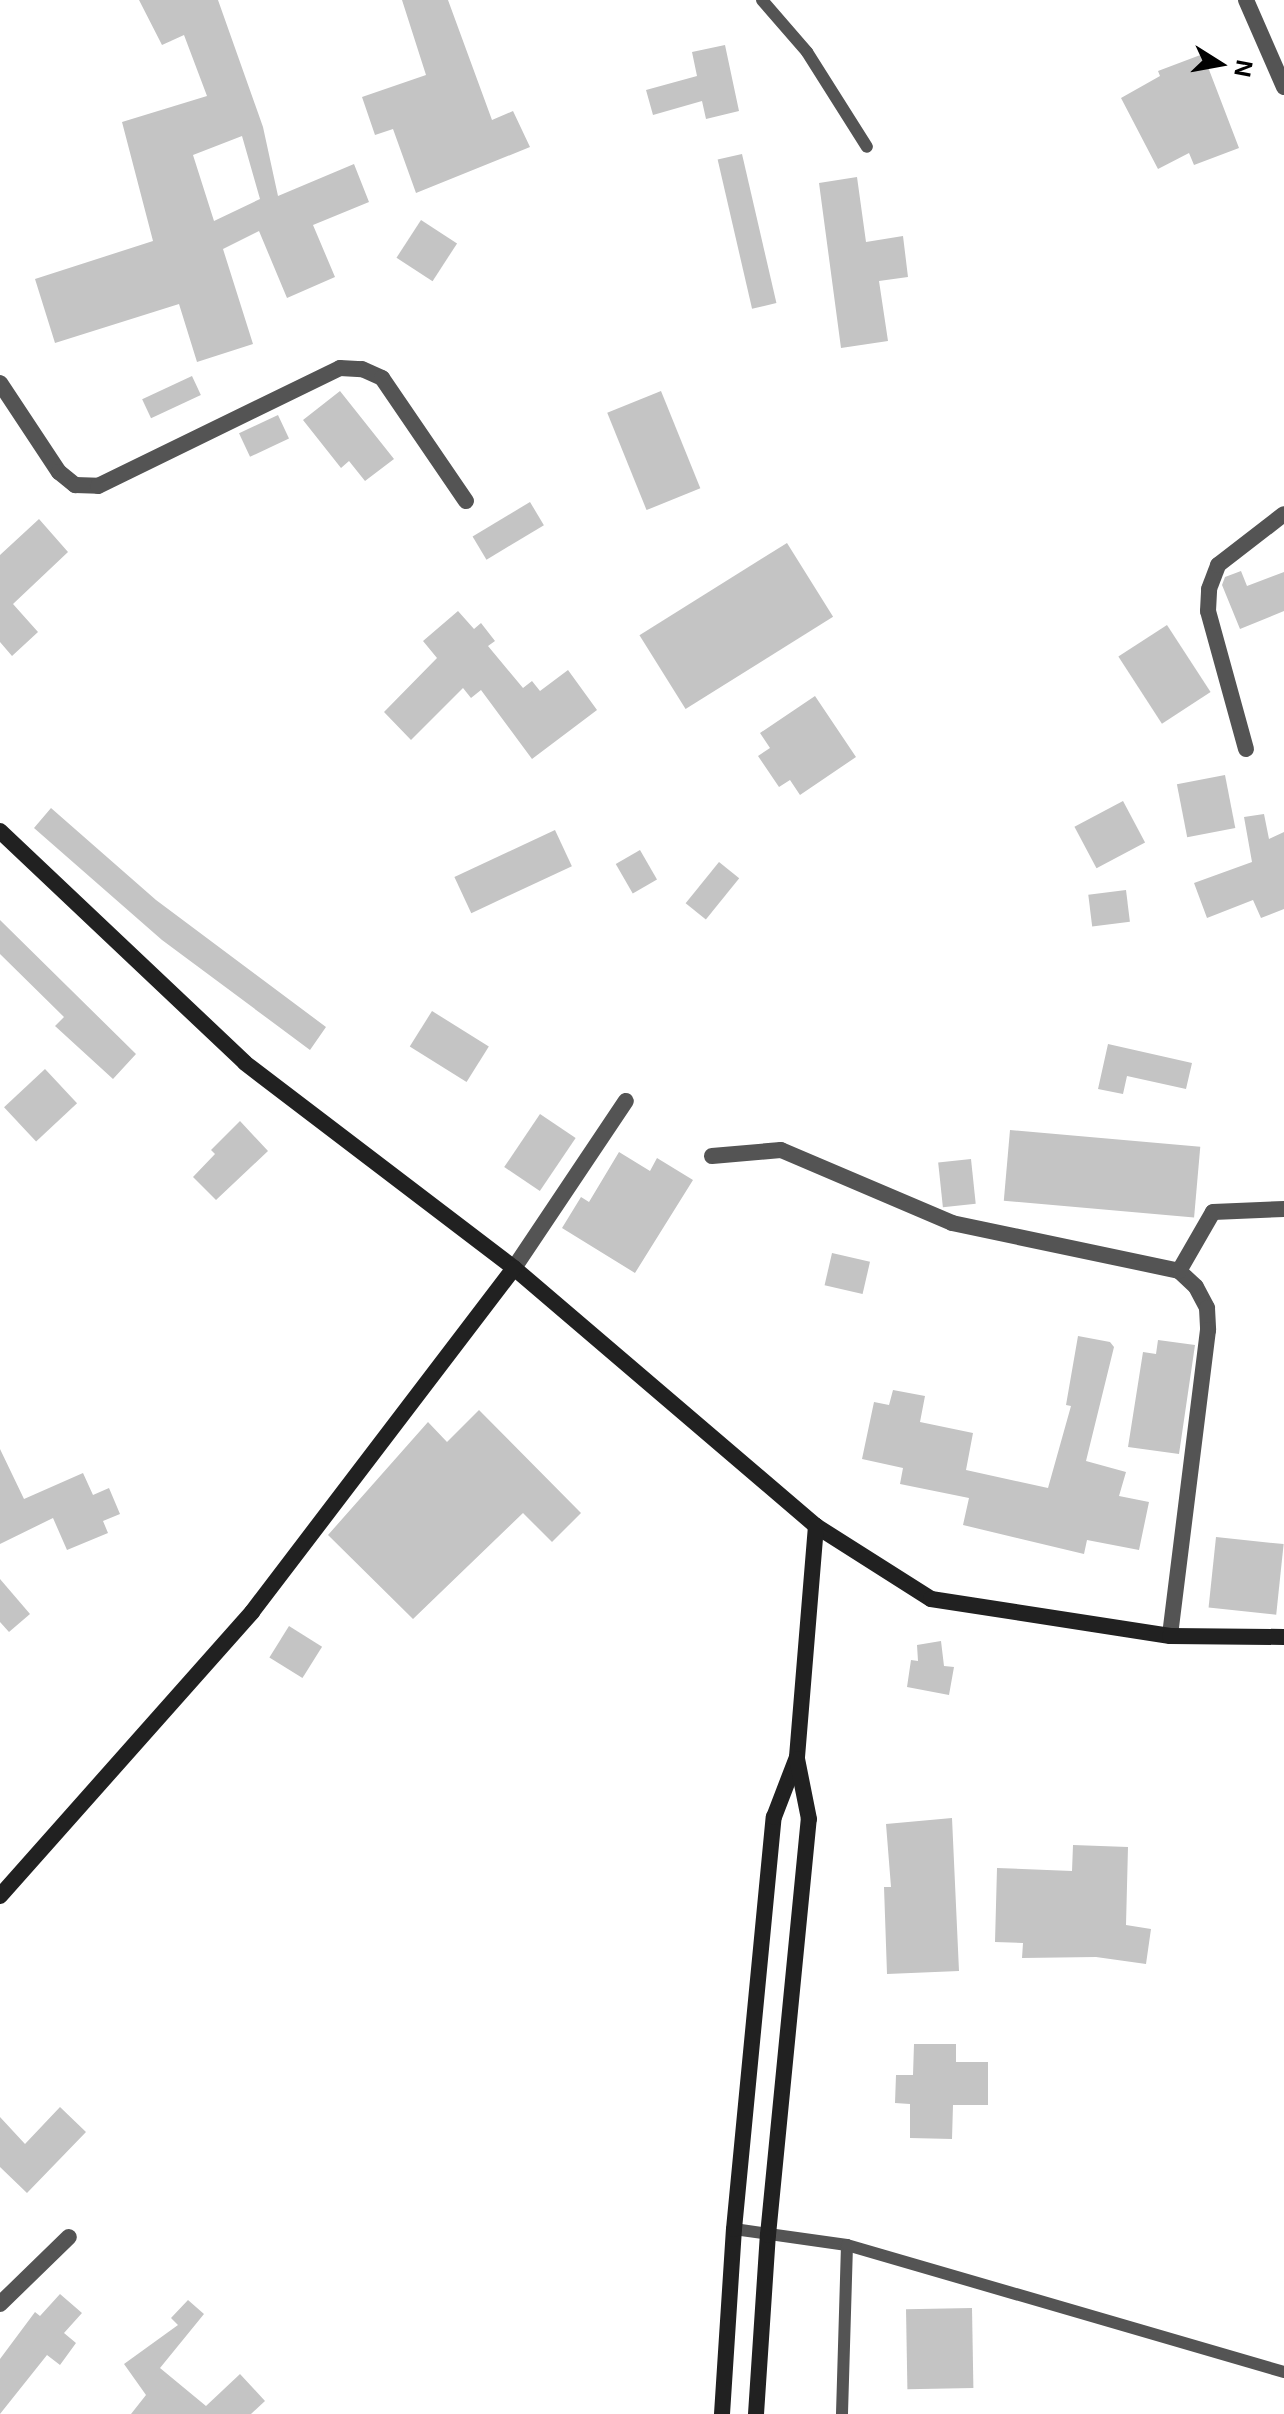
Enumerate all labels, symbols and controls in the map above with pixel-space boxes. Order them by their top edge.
north arrow [1180,24,1260,104]
text: N [1229,58,1258,79]

